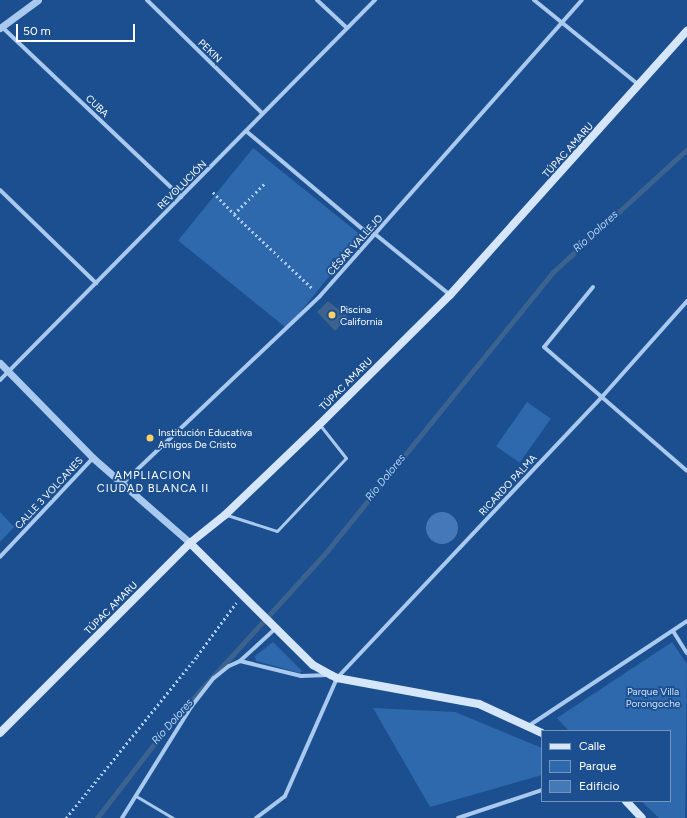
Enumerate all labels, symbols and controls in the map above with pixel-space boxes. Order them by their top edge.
scale bar [18,16,137,42]
text: 50 m [23,24,51,38]
street label: PEKIN [196,37,224,65]
street label: CUBA [83,92,111,120]
street label: TÚPAC AMARU [540,120,596,180]
street label: REVOLUCIÓN [155,158,209,212]
water label: Río Dolores [571,208,621,256]
street label: CÉSAR VALLEJO [325,212,385,278]
place label: Piscina California [340,303,383,326]
marker: Piscina California [327,310,337,320]
street label: TÚPAC AMARU [317,355,375,413]
place label: Institución Educativa Amigos De Cristo [158,426,252,450]
marker: Institución Educativa Amigos De Cristo [145,433,155,443]
water label: Río Dolores [363,452,409,504]
street label: RICARDO PALMA [477,452,539,518]
street label: CALLE 3 VOLCANES [12,454,86,532]
district label: AMPLIACION CIUDAD BLANCA II [97,470,209,496]
street label: TÚPAC AMARU [82,579,140,637]
park label: Parque Villa Porongoche [626,685,680,708]
water label: Río Dolores [150,696,196,748]
legend [541,730,671,802]
text: Calle [579,739,606,753]
text: Parque [579,759,616,773]
text: Edificio [579,779,619,793]

